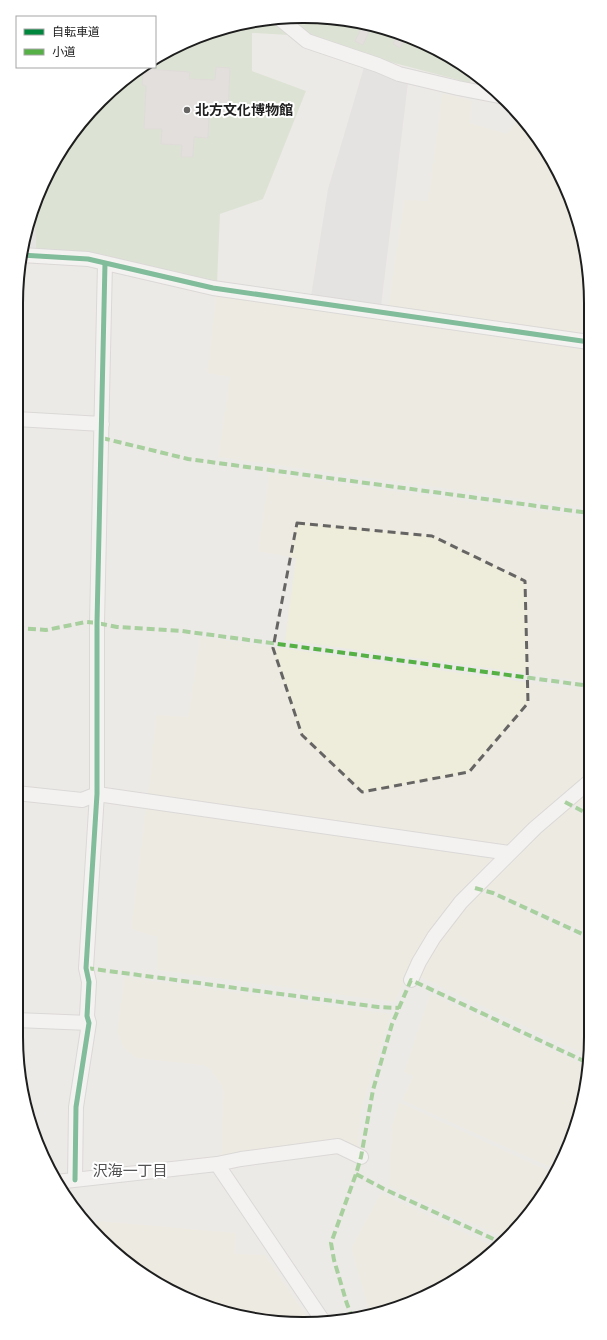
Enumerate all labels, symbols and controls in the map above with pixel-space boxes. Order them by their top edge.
legend [16,16,156,68]
text: 自転車道 [52,25,100,39]
text: 小道 [52,45,76,59]
place label: 北方文化博物館 [195,102,293,118]
marker: 北方文化博物館 [182,105,192,115]
district label: 沢海一丁目 [92,1162,168,1180]

